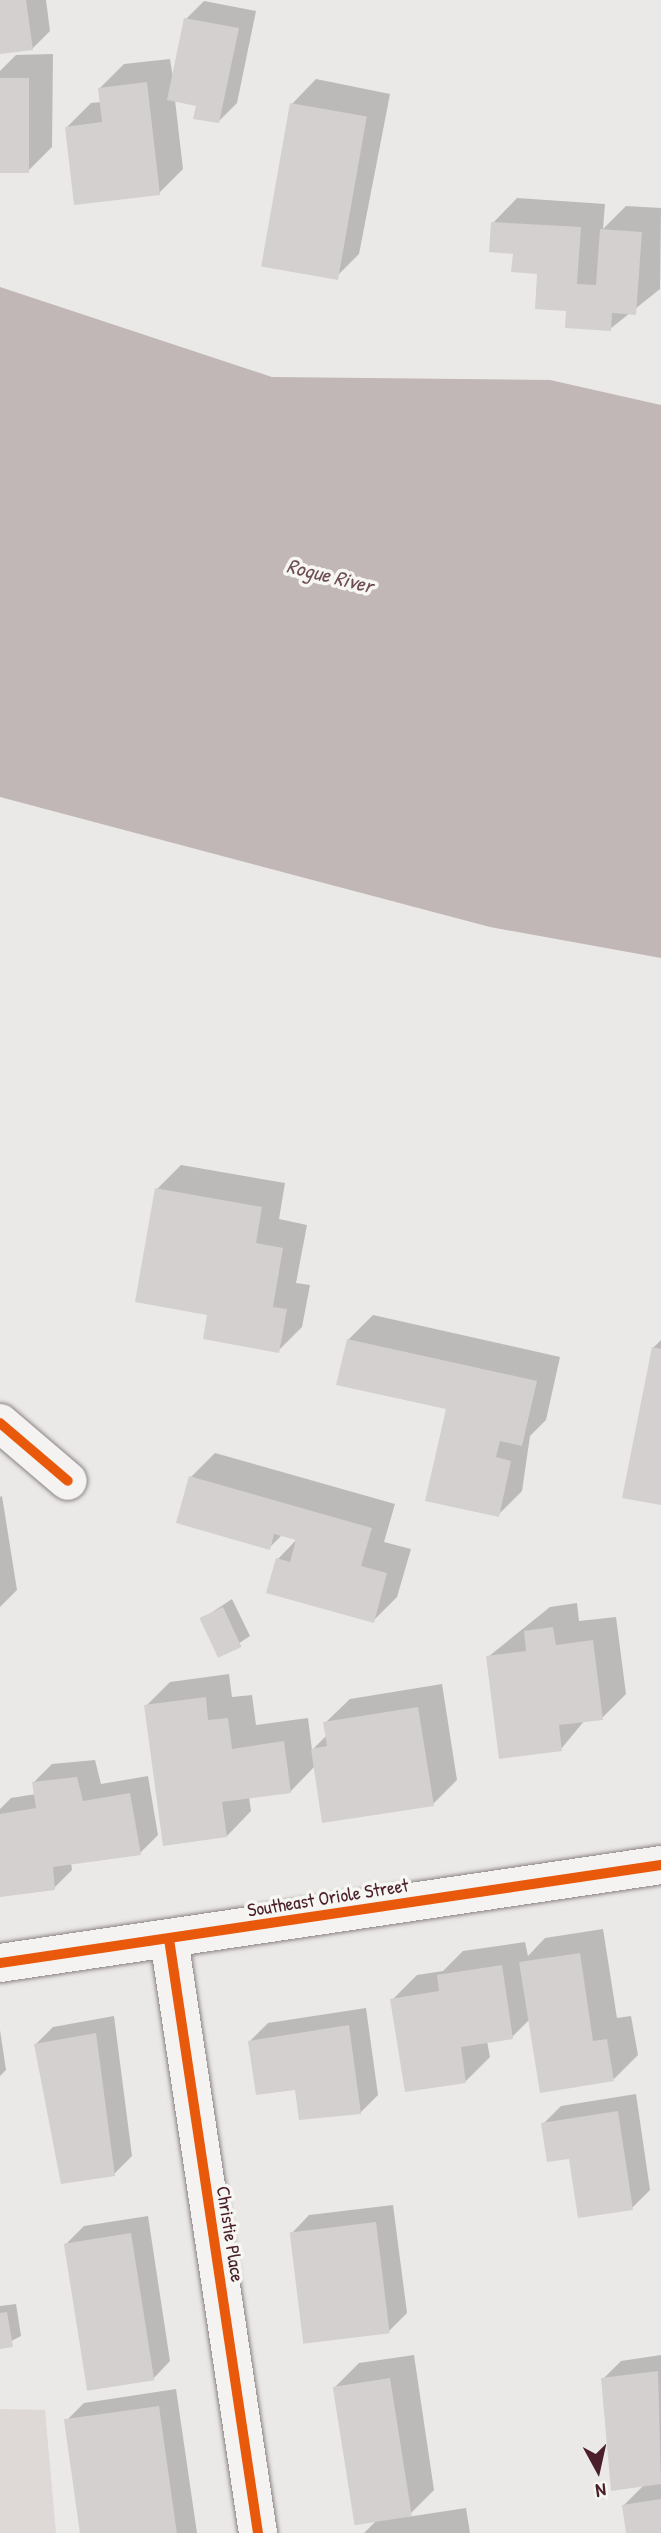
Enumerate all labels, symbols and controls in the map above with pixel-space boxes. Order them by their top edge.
water label: Rogue River [284,553,376,599]
street label: Southeast Oriole Street [246,1874,410,1922]
street label: Christie Place [211,2185,249,2283]
north arrow [563,2435,633,2505]
text: N [594,2477,608,2504]

